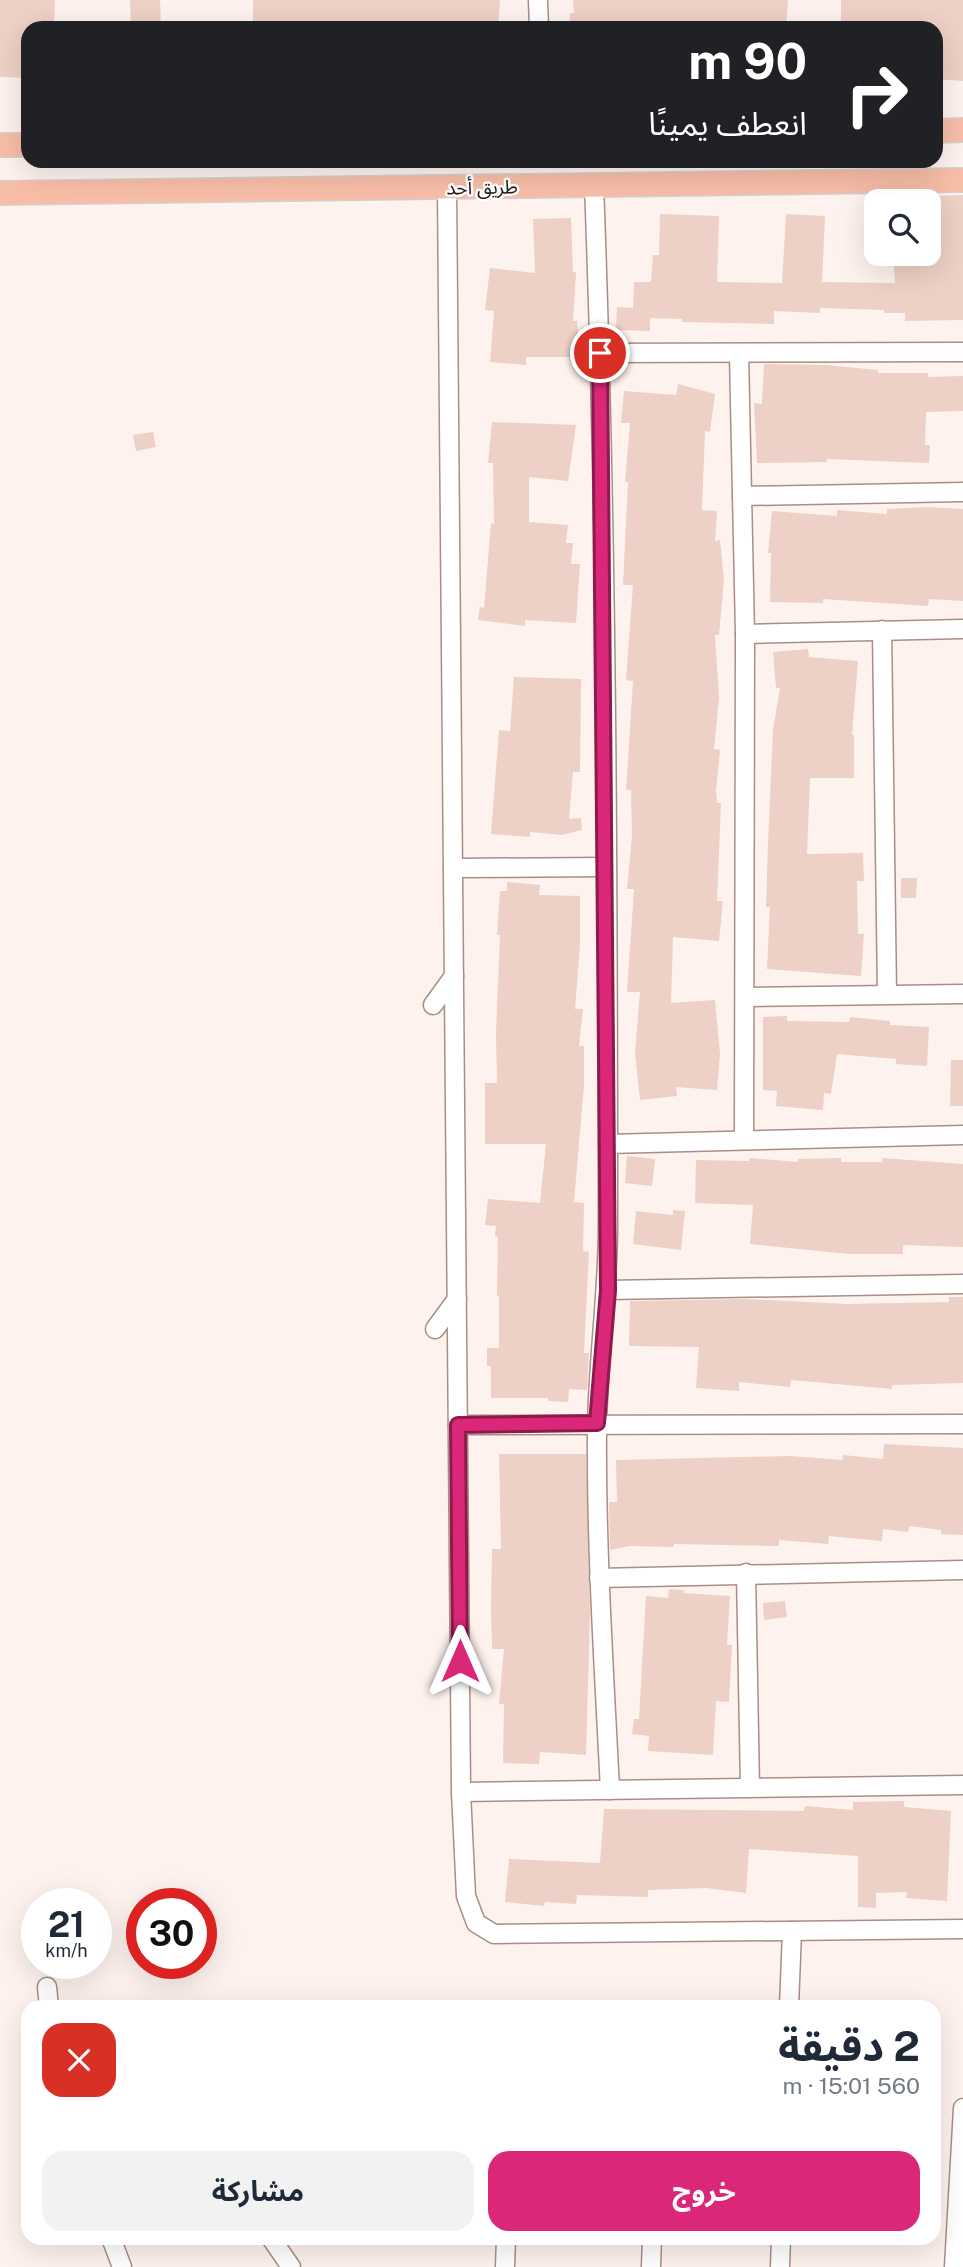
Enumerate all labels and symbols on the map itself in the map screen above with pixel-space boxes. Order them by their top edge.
street label: طريق أحد [446,175,518,200]
pin [570,323,630,383]
position arrow [423,1624,497,1698]
speed limit sign: 30 [126,1888,217,1979]

